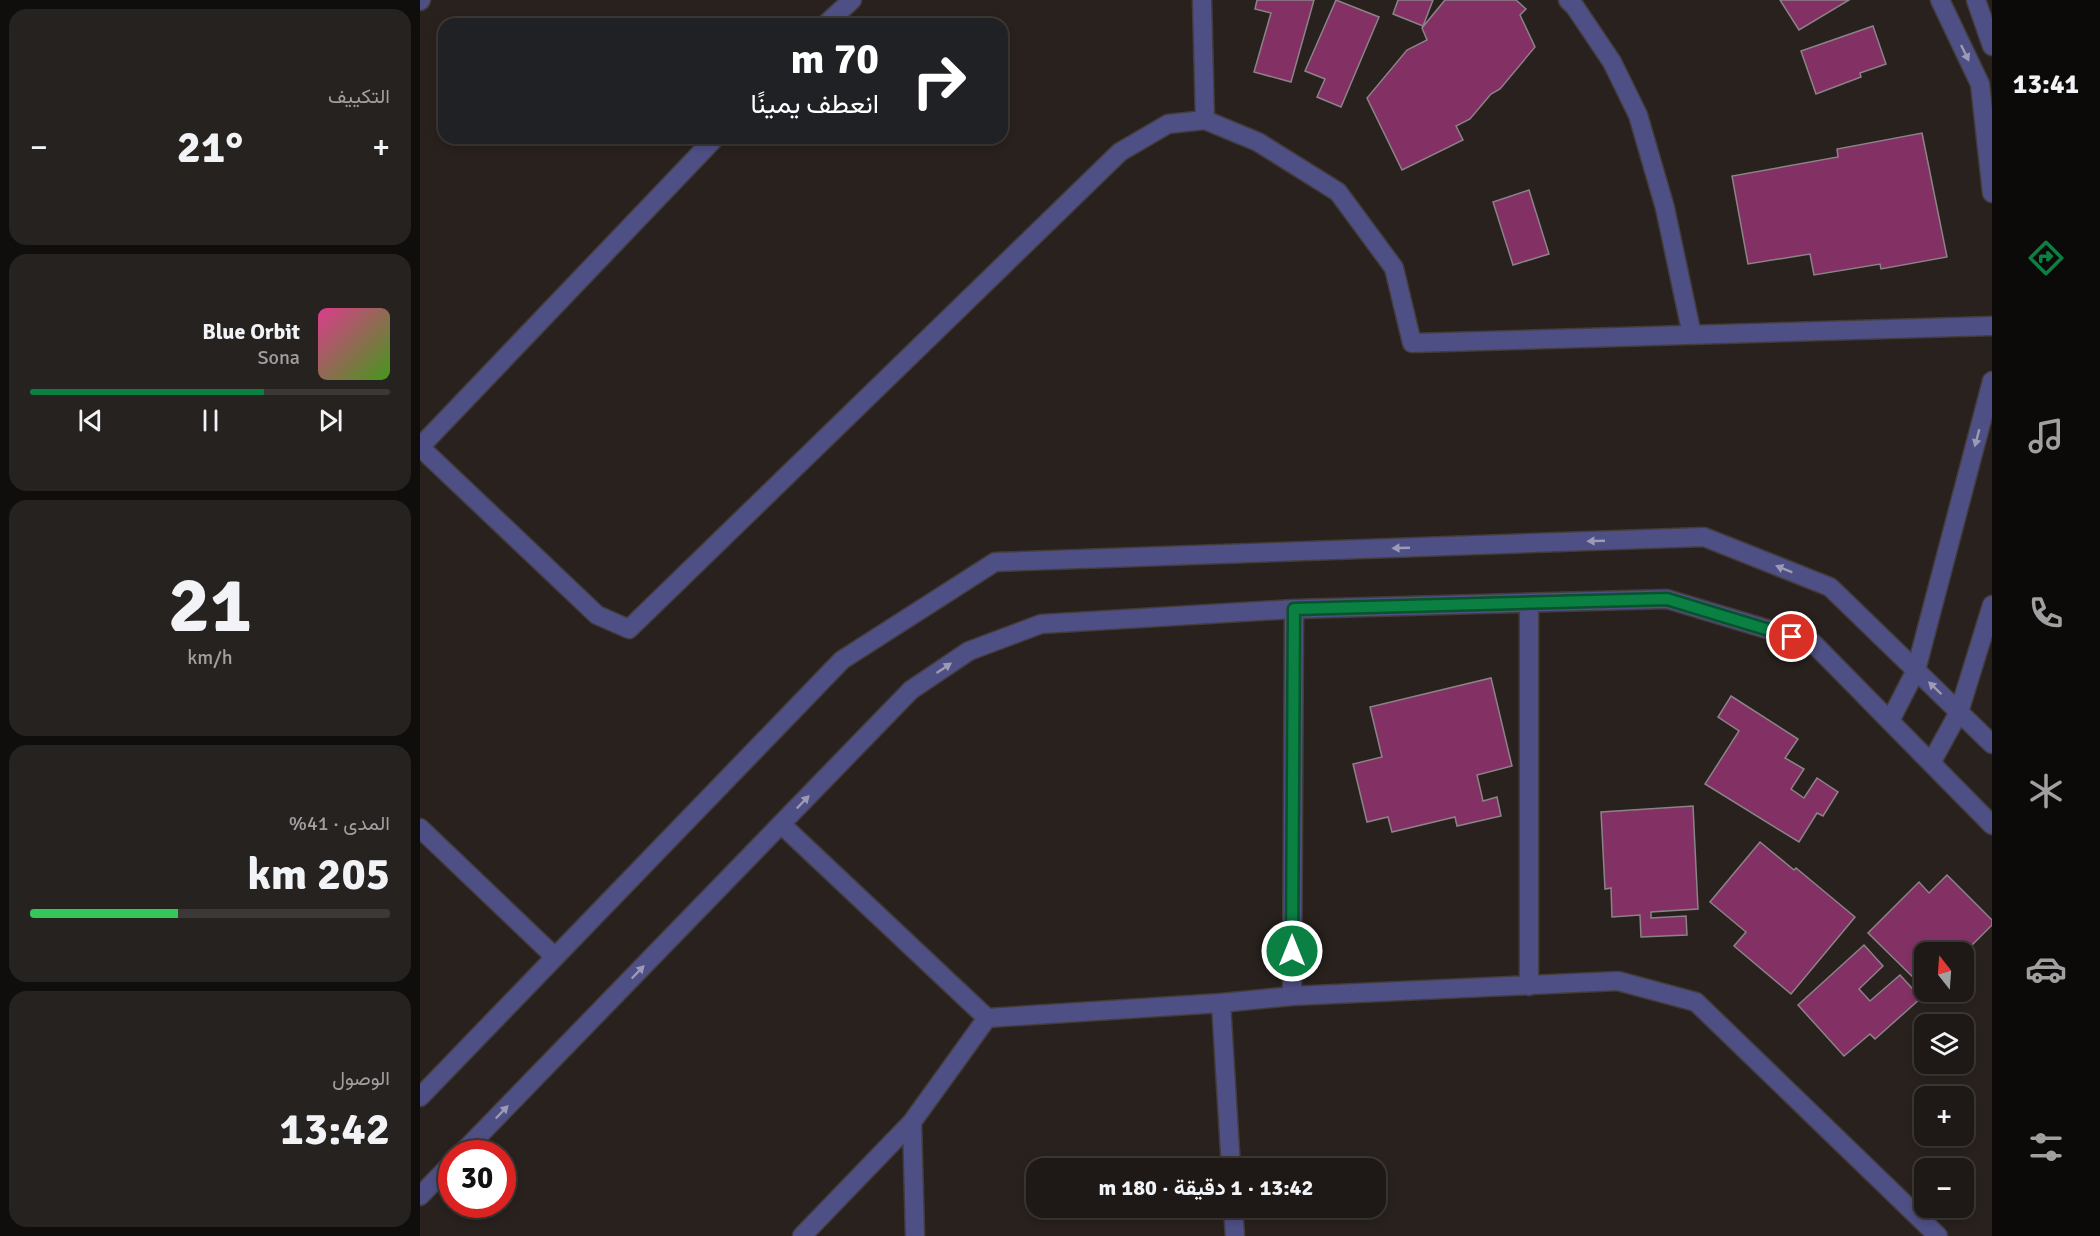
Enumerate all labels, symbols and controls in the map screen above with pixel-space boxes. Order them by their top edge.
text: 70 m [790,34,879,85]
icon: right [900,42,978,120]
one-way arrow [1961,44,1970,61]
text: 13:41 [2013,68,2079,101]
text: التكييف [328,84,390,109]
text: انعطف يمينًا [750,88,879,121]
text: 21° [177,120,243,175]
text: − [30,127,48,168]
text: + [372,127,390,168]
icon: directions [2025,237,2067,279]
text: Blue Orbit [202,318,300,345]
text: Sona [257,345,300,370]
icon: previous [74,404,107,437]
icon: pause [194,404,227,437]
icon: next [314,404,347,437]
icon: music [2025,415,2067,457]
one-way arrow [1972,429,1981,447]
one-way arrow [1586,536,1605,545]
one-way arrow [1391,543,1410,552]
text: 21 [168,558,252,654]
one-way arrow [1775,564,1793,574]
icon: phone [2025,592,2067,634]
pin [1766,611,1817,662]
icon: arrive [1775,620,1808,653]
text: km/h [187,645,233,670]
one-way arrow [935,662,951,674]
one-way arrow [1929,682,1943,696]
icon: climate [2025,770,2067,812]
one-way arrow [795,795,809,809]
text: المدى · 41% [289,811,390,836]
text: 205 km [247,847,390,902]
position arrow [1260,919,1324,983]
north arrow [1914,942,1974,1002]
map controls [1914,942,1974,1218]
icon: car [2025,948,2067,990]
one-way arrow [630,965,644,979]
button: layers [1914,1014,1974,1074]
text: الوصول [332,1066,390,1091]
button: + [1914,1086,1974,1146]
text: 13:42 [280,1102,390,1157]
one-way arrow [494,1105,508,1119]
icon: filters [2025,1126,2067,1168]
speed limit sign: 30 [438,1140,516,1218]
button: − [1914,1158,1974,1218]
text: 13:42 · 1 دقيقة · 180 m [1099,1174,1313,1201]

